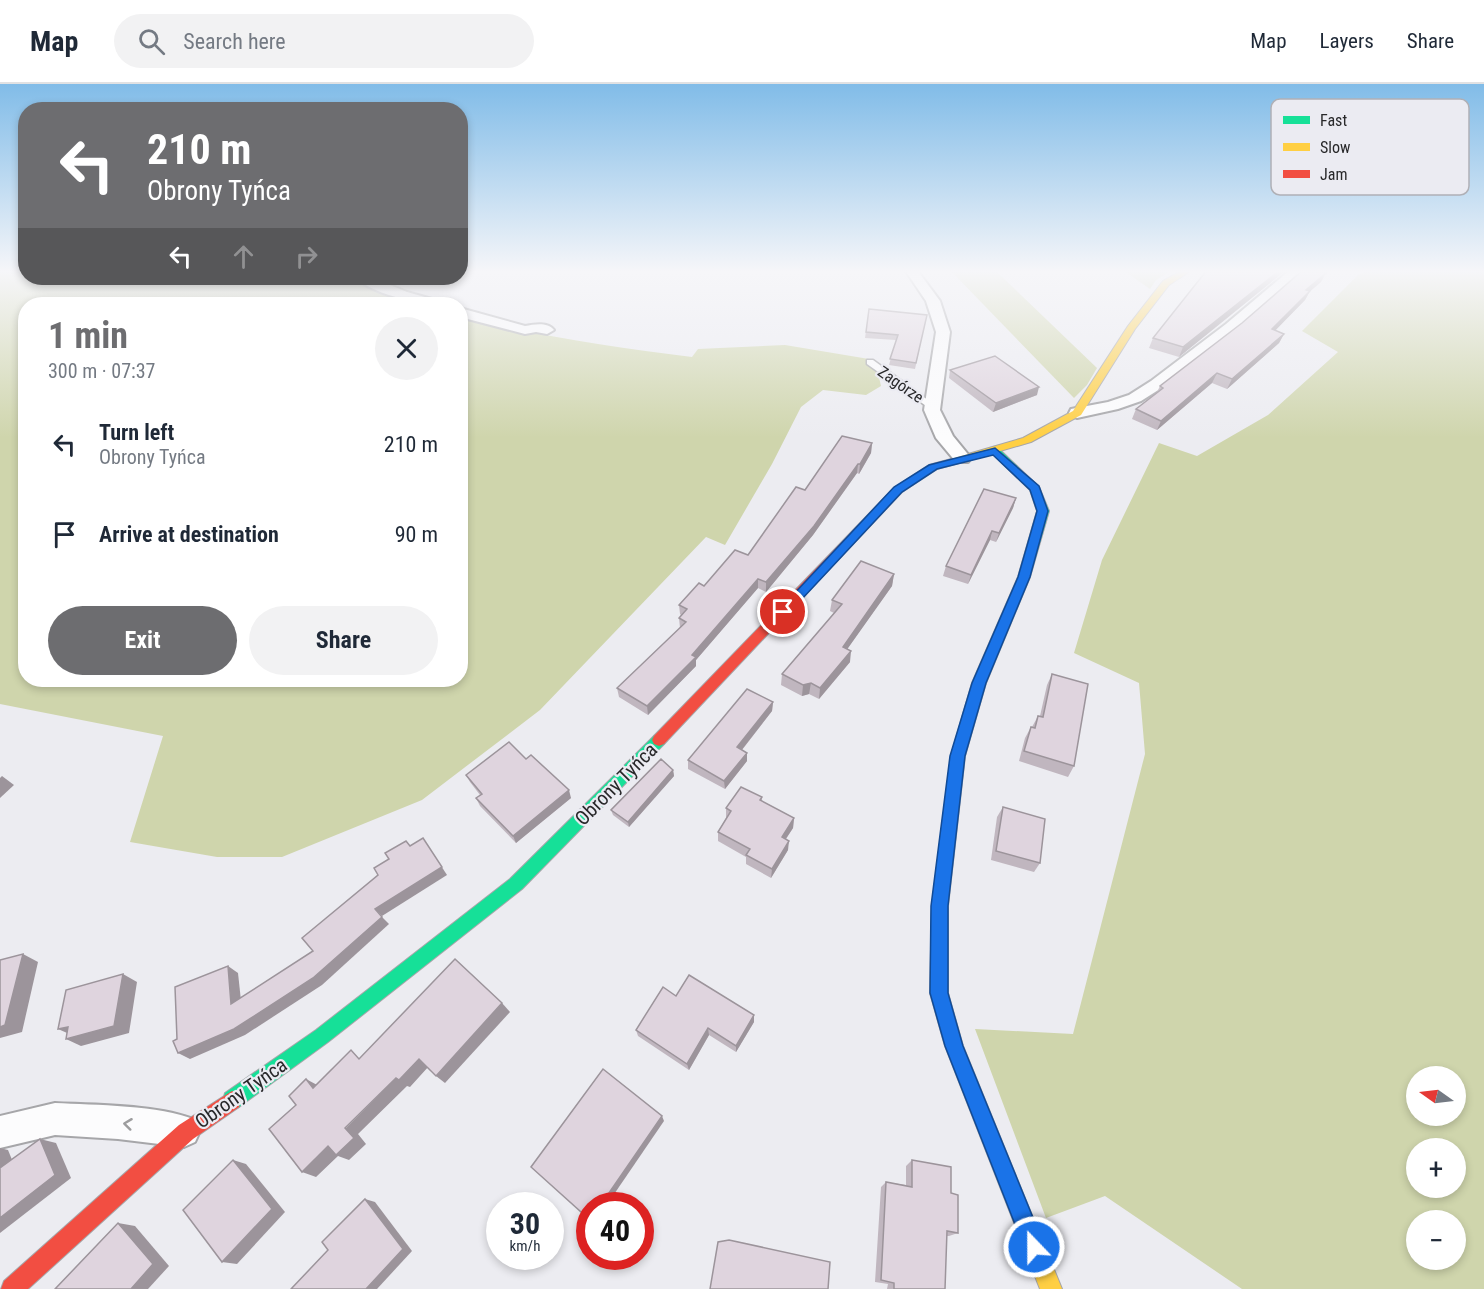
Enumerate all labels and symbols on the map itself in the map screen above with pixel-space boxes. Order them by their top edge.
legend [1271,99,1469,195]
text: Fast [1320,111,1347,130]
text: Slow [1320,138,1350,157]
text: Jam [1320,165,1347,184]
street label: Zagórze [874,362,927,407]
pin [757,586,808,637]
street label: Obrony Tyńca [570,738,662,830]
street label: Obrony Tyńca [190,1053,292,1133]
north arrow [1406,1066,1466,1126]
one-way arrow [123,1118,132,1131]
speed limit sign: 40 [576,1192,654,1270]
position arrow [1002,1215,1066,1279]

